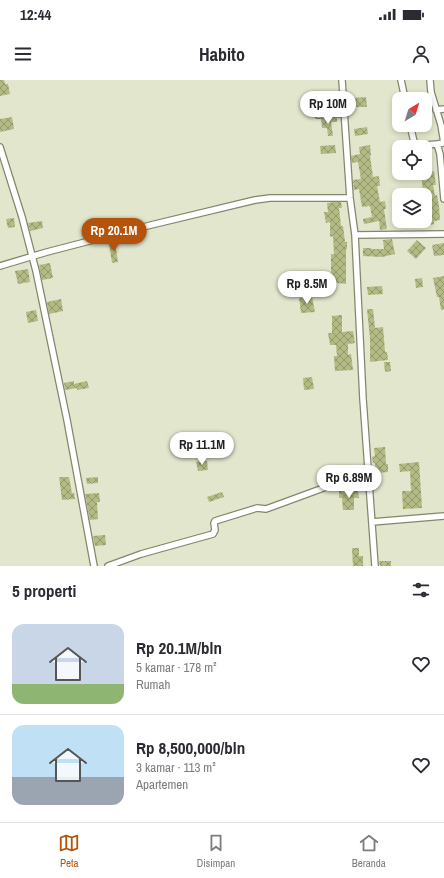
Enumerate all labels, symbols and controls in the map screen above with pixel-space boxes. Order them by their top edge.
text: 12:44 [20,4,51,25]
text: Habito [199,42,245,67]
icon: menu [12,43,34,65]
icon: person [410,43,432,65]
pin: Rp 10M [295,91,361,125]
north arrow [392,92,432,132]
map controls [392,92,432,228]
text: Rp 10M [309,95,347,112]
button: locate [392,140,432,180]
button: layers [392,188,432,228]
pin: Rp 20.1M [73,218,155,252]
text: Rp 20.1M [91,222,137,239]
pin: Rp 8.5M [270,271,344,305]
text: Rp 8.5M [287,275,327,292]
pin: Rp 11.1M [161,432,243,466]
text: Rp 11.1M [179,436,225,453]
pin: Rp 6.89M [308,465,390,499]
text: Rp 6.89M [326,469,372,486]
text: 5 properti [12,579,76,602]
icon: filters [410,579,432,601]
text: Rp 20.1M/bln [136,636,222,659]
icon: home [44,640,92,688]
icon: heart [410,653,432,675]
text: 5 kamar · 178 m² [136,659,217,676]
text: Rumah [136,676,170,693]
text: Rp 8,500,000/bln [136,736,245,759]
icon: home [44,741,92,789]
icon: heart [410,754,432,776]
text: 3 kamar · 113 m² [136,759,216,776]
text: Apartemen [136,776,188,793]
tab: Peta [58,832,80,870]
tab: Disimpan [197,832,235,870]
tab: Beranda [352,832,386,870]

